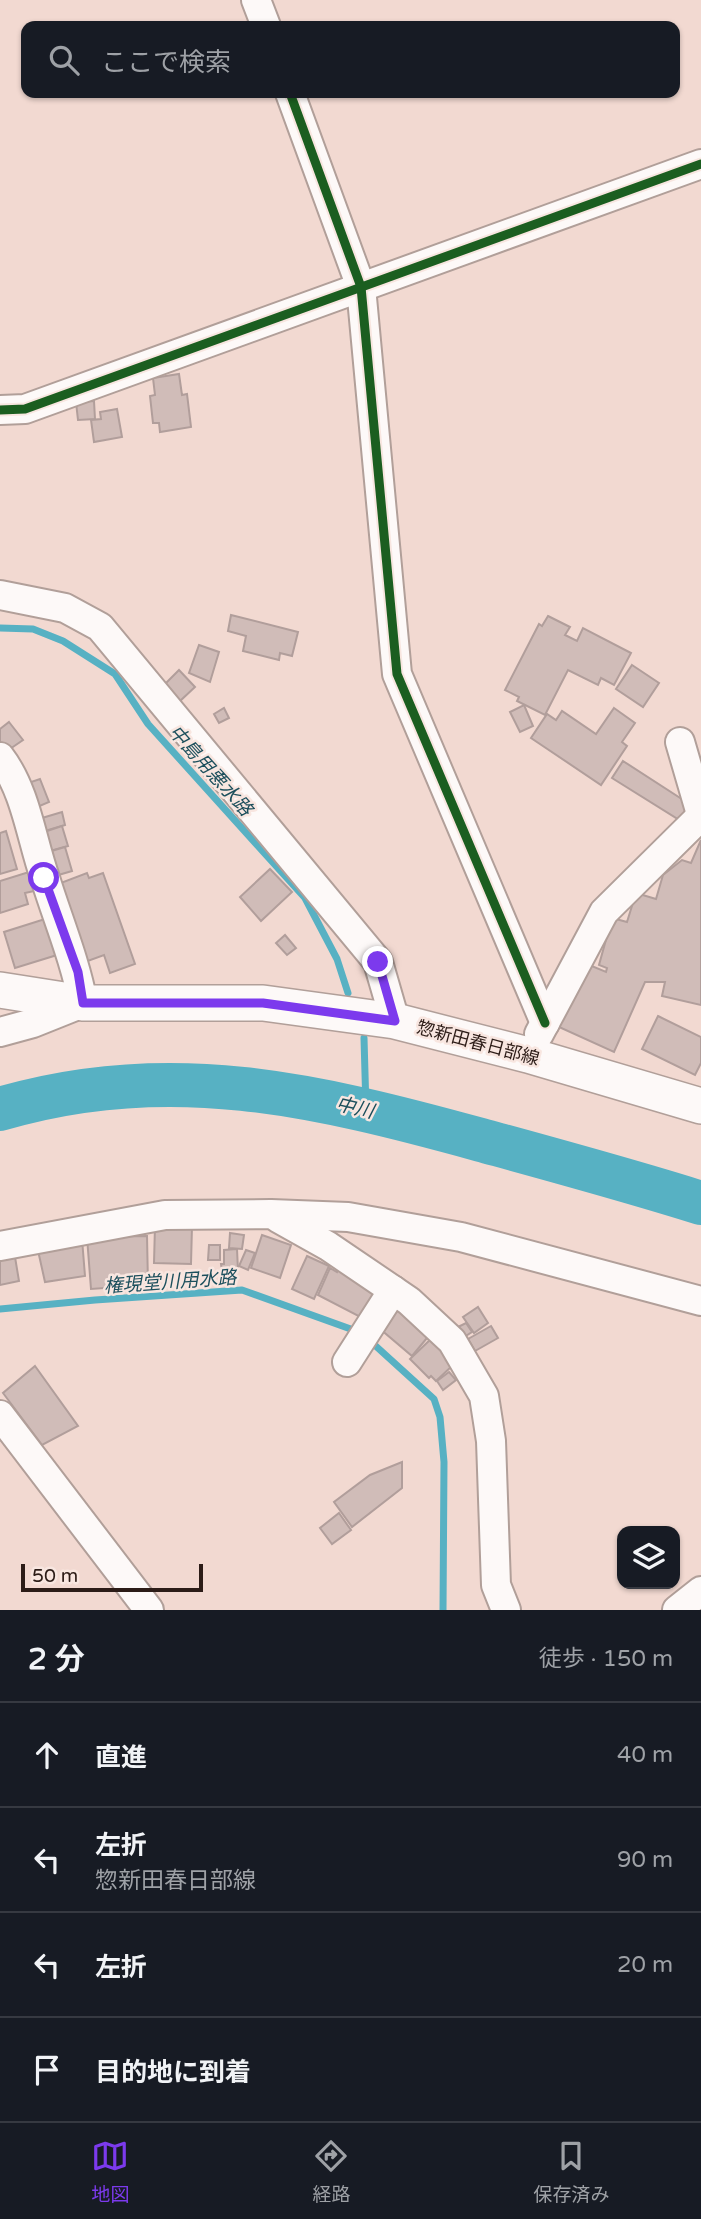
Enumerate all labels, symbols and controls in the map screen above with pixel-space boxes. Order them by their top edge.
search box [21,21,680,98]
icon: search [45,41,83,79]
text: ここで検索 [101,47,231,78]
water label: 中島用悪水路 [164,721,258,822]
route start [28,862,59,893]
route end [362,946,393,977]
street label: 惣新田春日部線 [414,1016,542,1070]
water label: 中川 [334,1093,378,1123]
water label: 権現堂川用水路 [103,1266,239,1298]
map controls [617,1526,680,1589]
button: layers [617,1526,680,1589]
scale bar [21,1561,203,1593]
text: 50 m [32,1565,78,1587]
text: 2 分 [28,1641,85,1678]
text: 徒歩 · 150 m [539,1645,673,1673]
icon: ahead [28,1736,66,1774]
text: 40 m [617,1741,673,1769]
text: 直進 [95,1742,147,1773]
text: 左折 [95,1830,147,1861]
icon: left [28,1841,66,1879]
text: 90 m [617,1846,673,1874]
text: 惣新田春日部線 [95,1867,256,1895]
icon: left [28,1946,66,1984]
text: 20 m [617,1951,673,1979]
text: 左折 [95,1952,147,1983]
icon: arrive [28,2051,66,2089]
text: 目的地に到着 [95,2057,251,2088]
tab: 地図 [91,2137,130,2206]
tab: 経路 [312,2137,351,2206]
tab: 保存済み [533,2137,610,2206]

